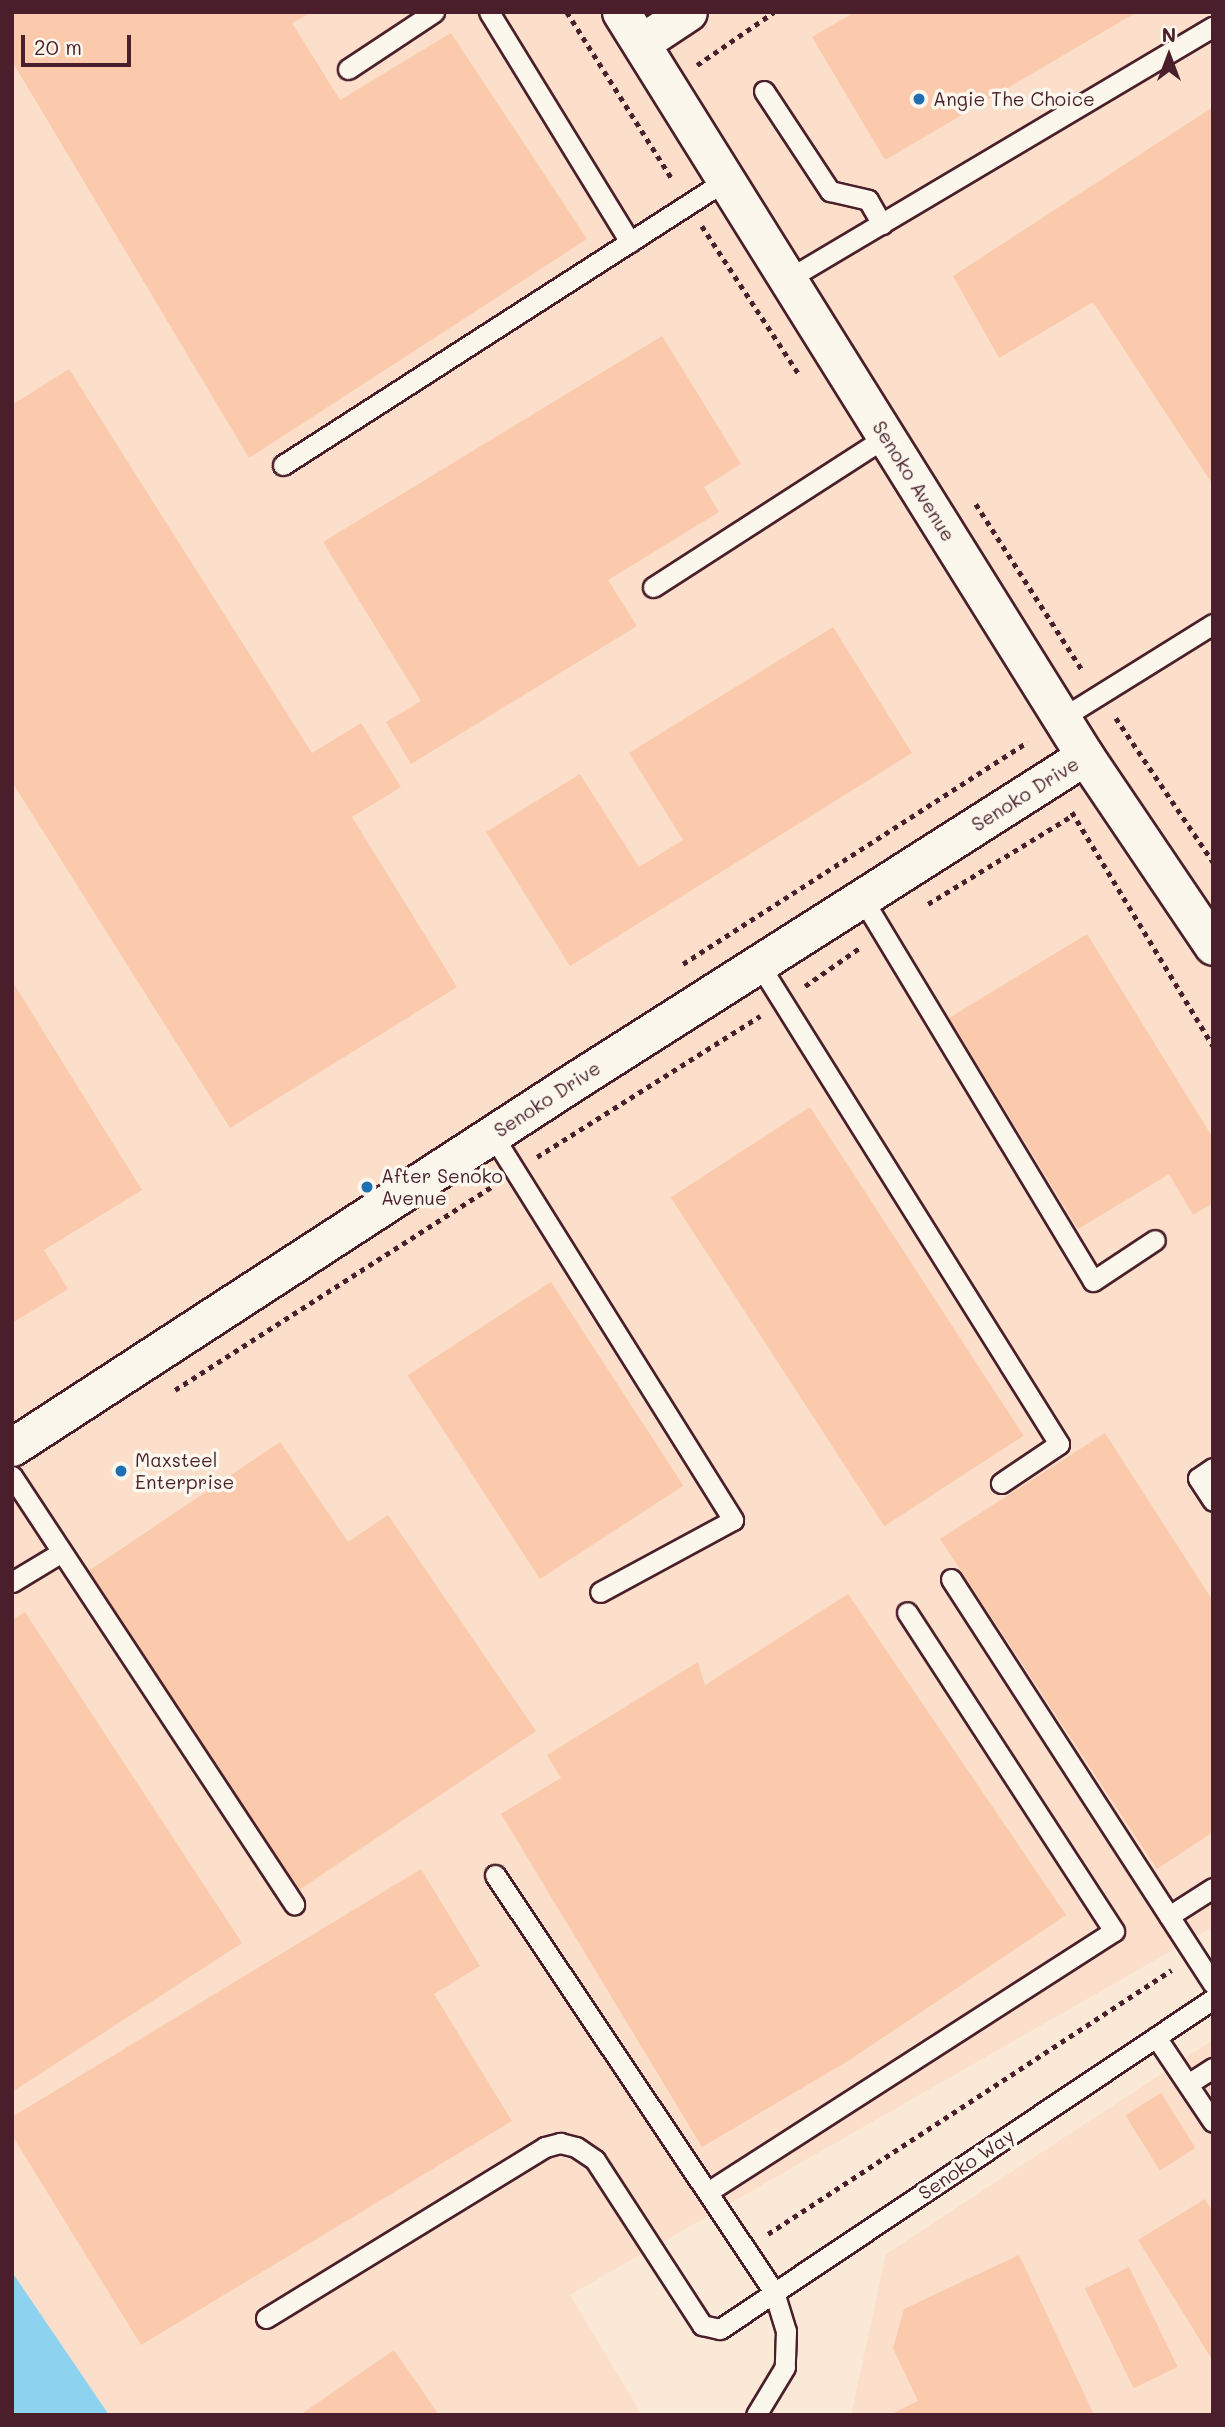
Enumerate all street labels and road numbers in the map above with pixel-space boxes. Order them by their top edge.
street label: Senoko Avenue [868,417,960,545]
street label: Senoko Drive [967,752,1083,836]
street label: Senoko Drive [490,1056,604,1142]
street label: Senoko Way [914,2124,1018,2204]

